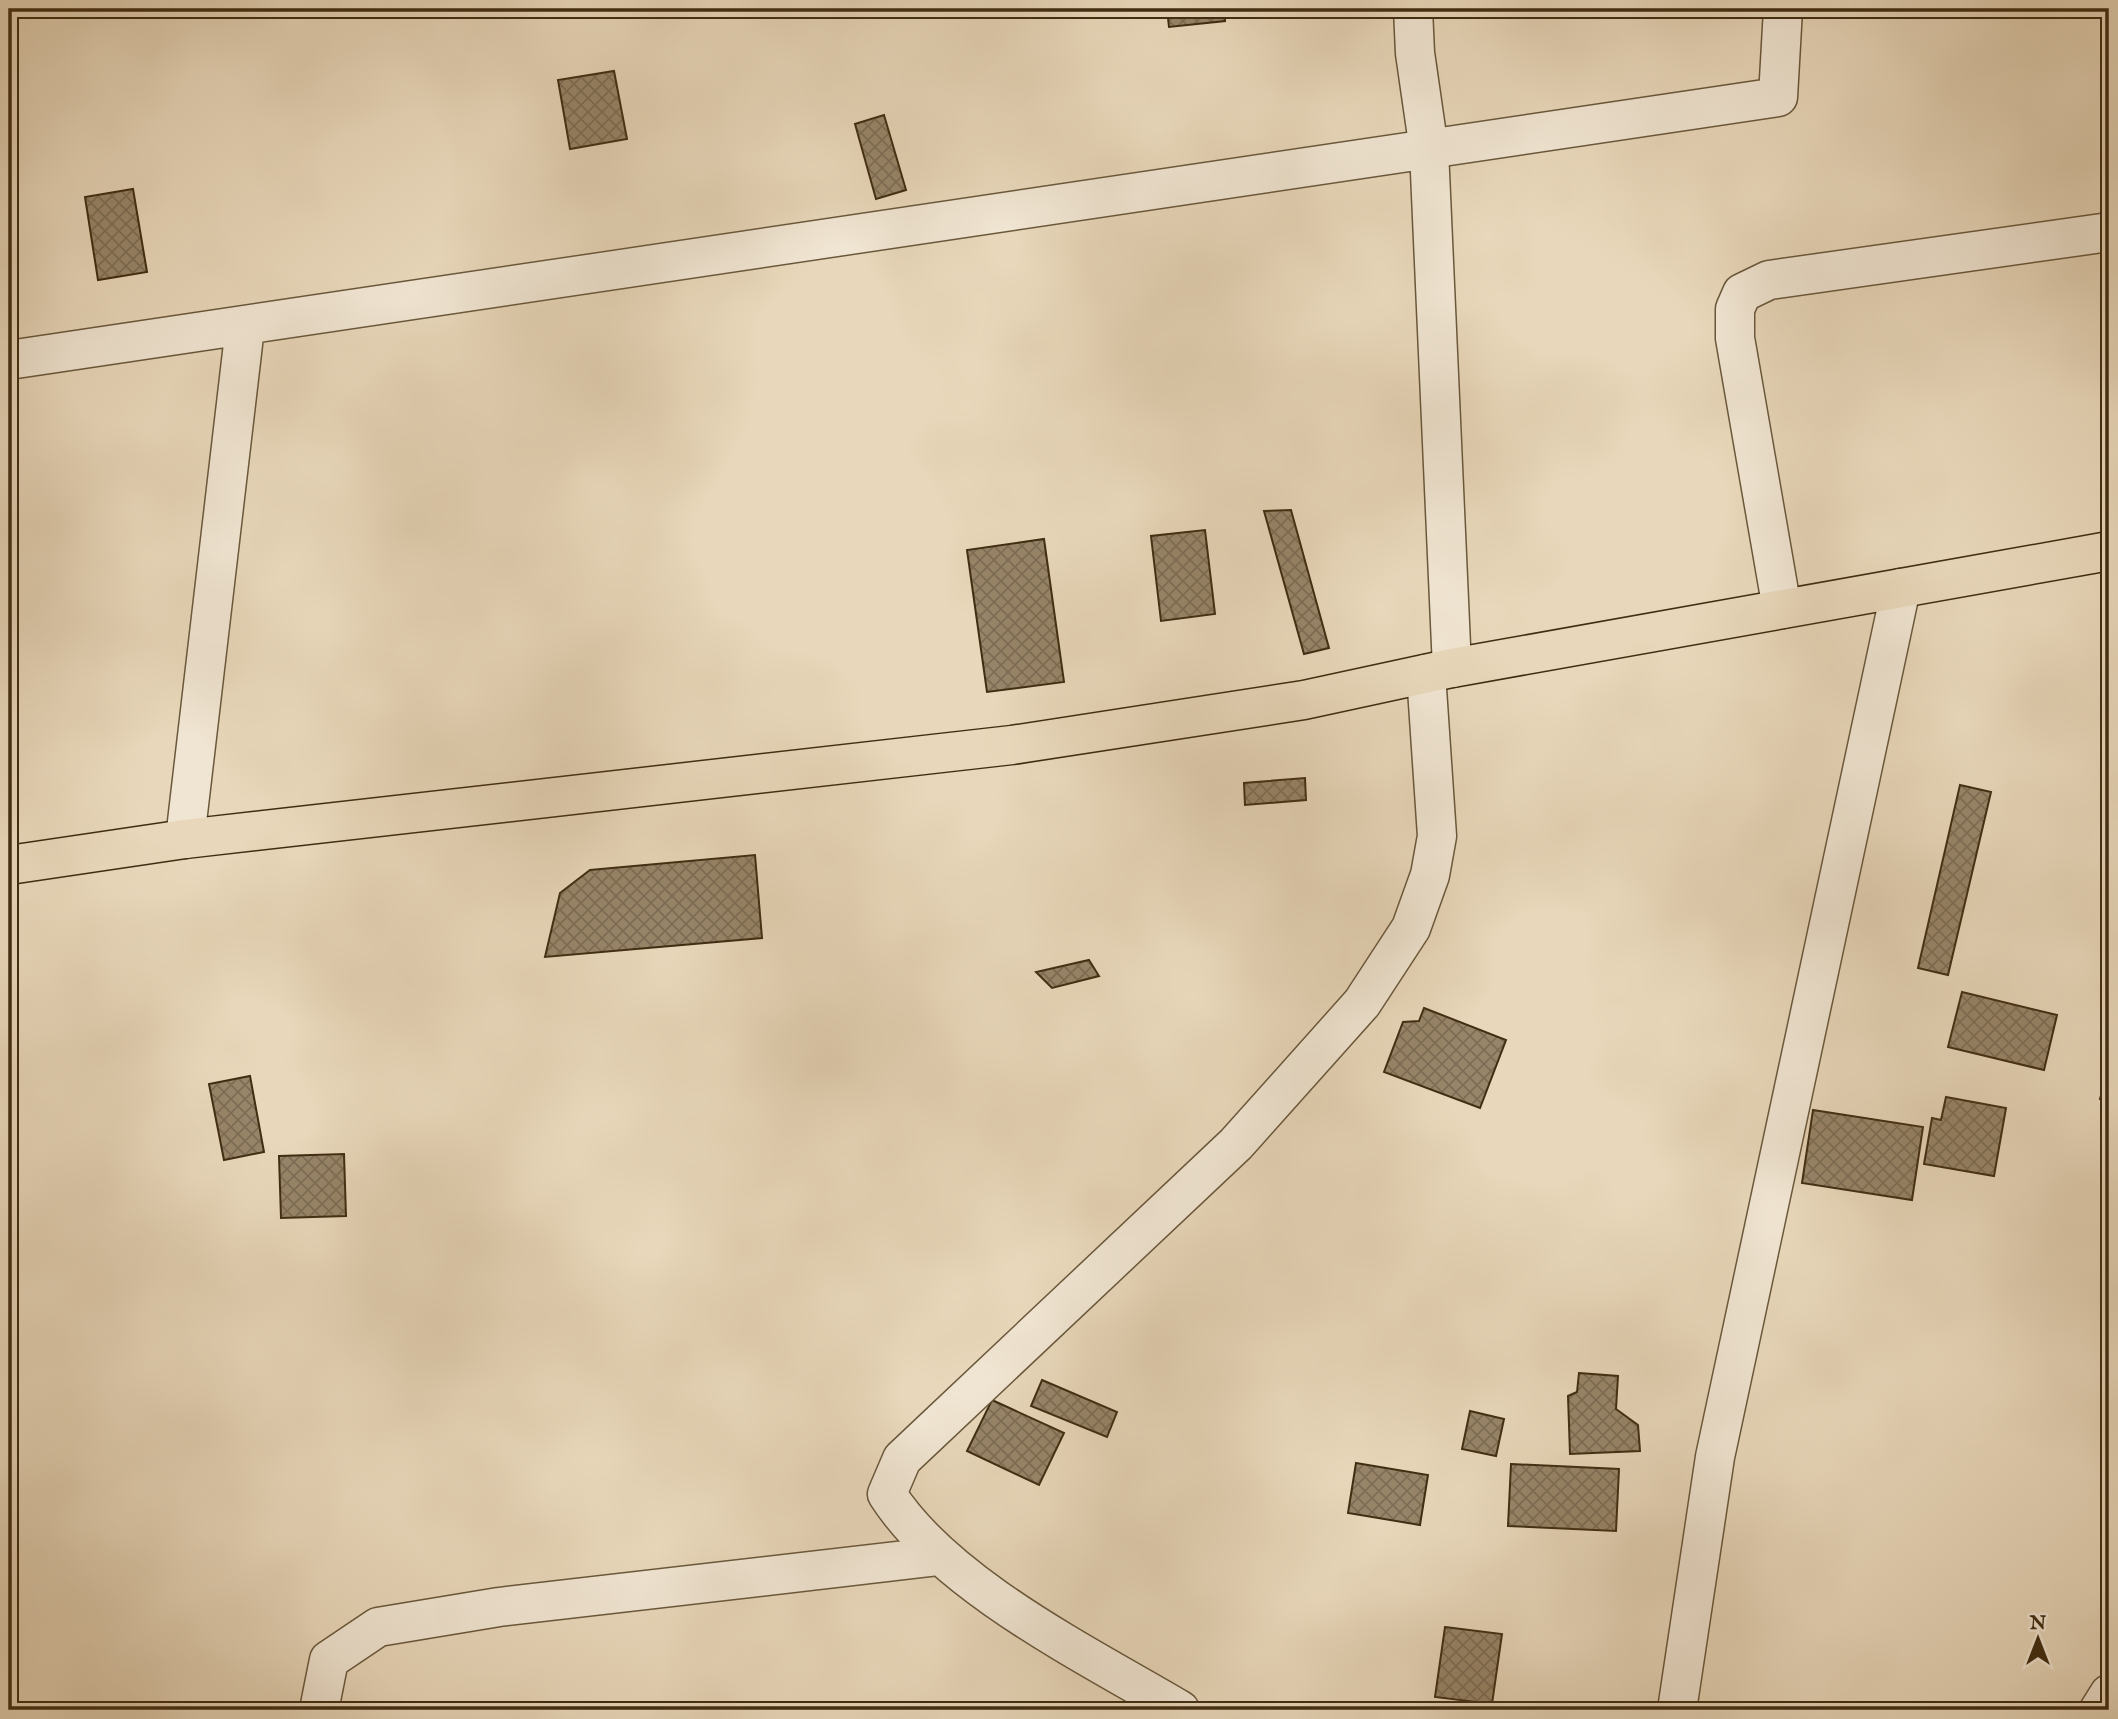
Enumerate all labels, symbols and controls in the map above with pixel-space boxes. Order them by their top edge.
north arrow [2002,1604,2072,1674]
text: N [2029,1612,2047,1636]

